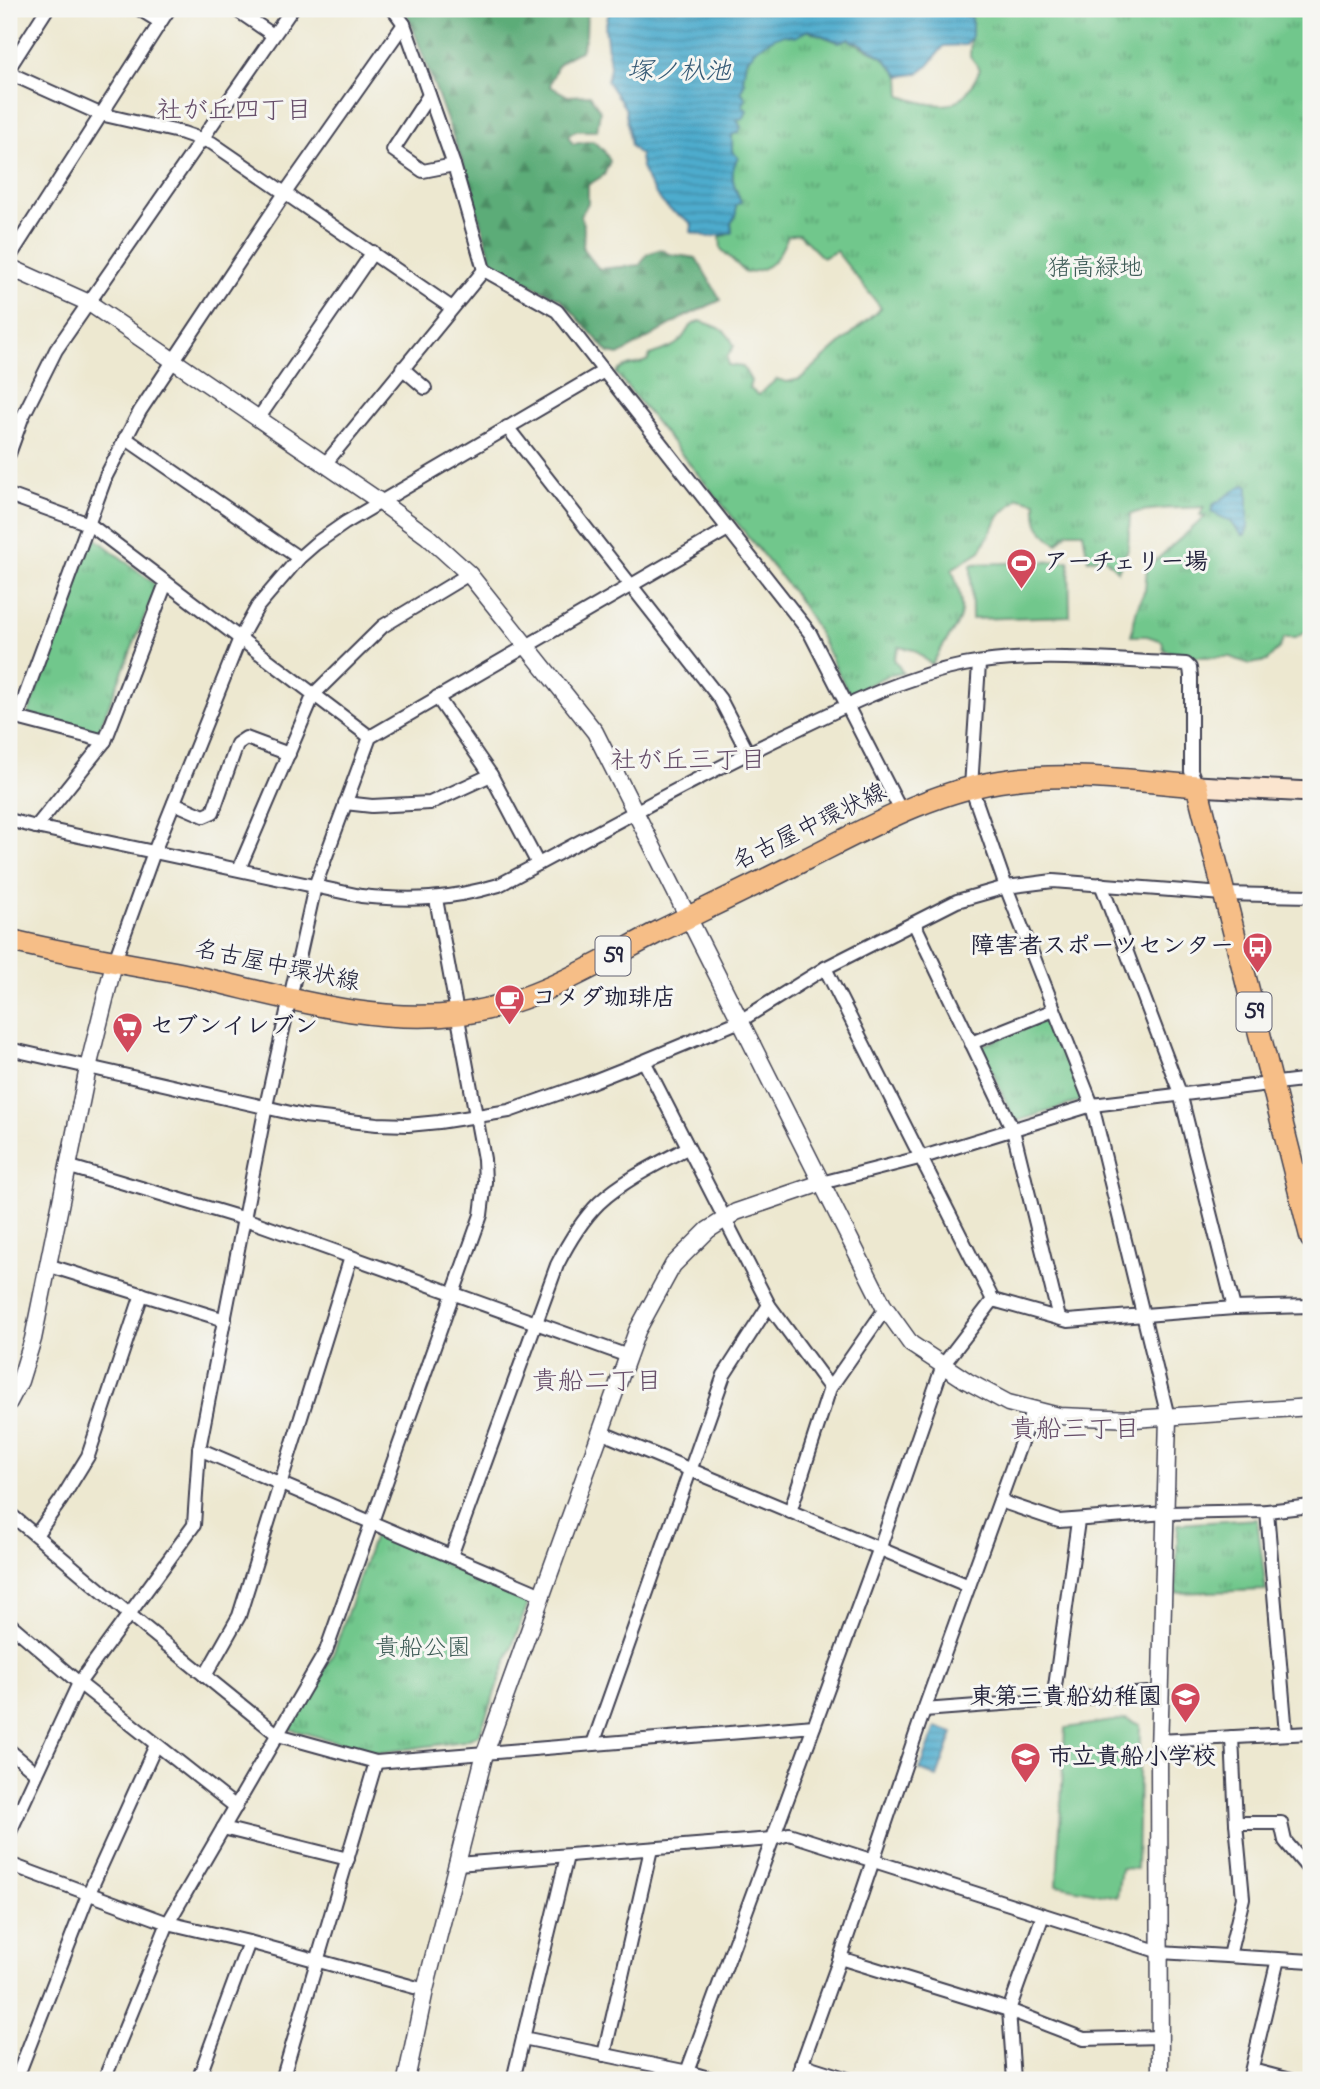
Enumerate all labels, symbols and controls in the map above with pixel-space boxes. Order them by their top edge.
water label: 塚ノ杁池 [627,54,732,92]
district label: 社が丘四丁目 [156,93,312,131]
park label: 猪高緑地 [1047,252,1143,287]
sports icon: アーチェリー場 [1004,546,1038,590]
place label: アーチェリー場 [1044,546,1208,581]
district label: 社が丘三丁目 [610,743,766,781]
street label: 名古屋中環状線 [727,775,893,881]
place label: 障害者スポーツセンター [970,930,1234,965]
bus stop icon: 障害者スポーツセンター [1240,930,1274,974]
street label: 名古屋中環状線 [191,932,363,1002]
road number: 59 [596,937,630,976]
cafe icon: コメダ珈琲店 [492,982,526,1026]
place label: コメダ珈琲店 [532,982,676,1017]
road number: 59 [1236,993,1272,1032]
supermarket icon: セブンイレブン [110,1010,144,1054]
place label: セブンイレブン [150,1010,318,1045]
district label: 貴船二丁目 [532,1364,662,1402]
district label: 貴船三丁目 [1010,1412,1140,1450]
park label: 貴船公園 [375,1632,471,1667]
place label: 東第三貴船幼稚園 [970,1681,1162,1716]
school or university icon: 東第三貴船幼稚園 [1168,1681,1202,1725]
school or university icon: 市立貴船小学校 [1008,1741,1042,1785]
place label: 市立貴船小学校 [1048,1741,1216,1776]

